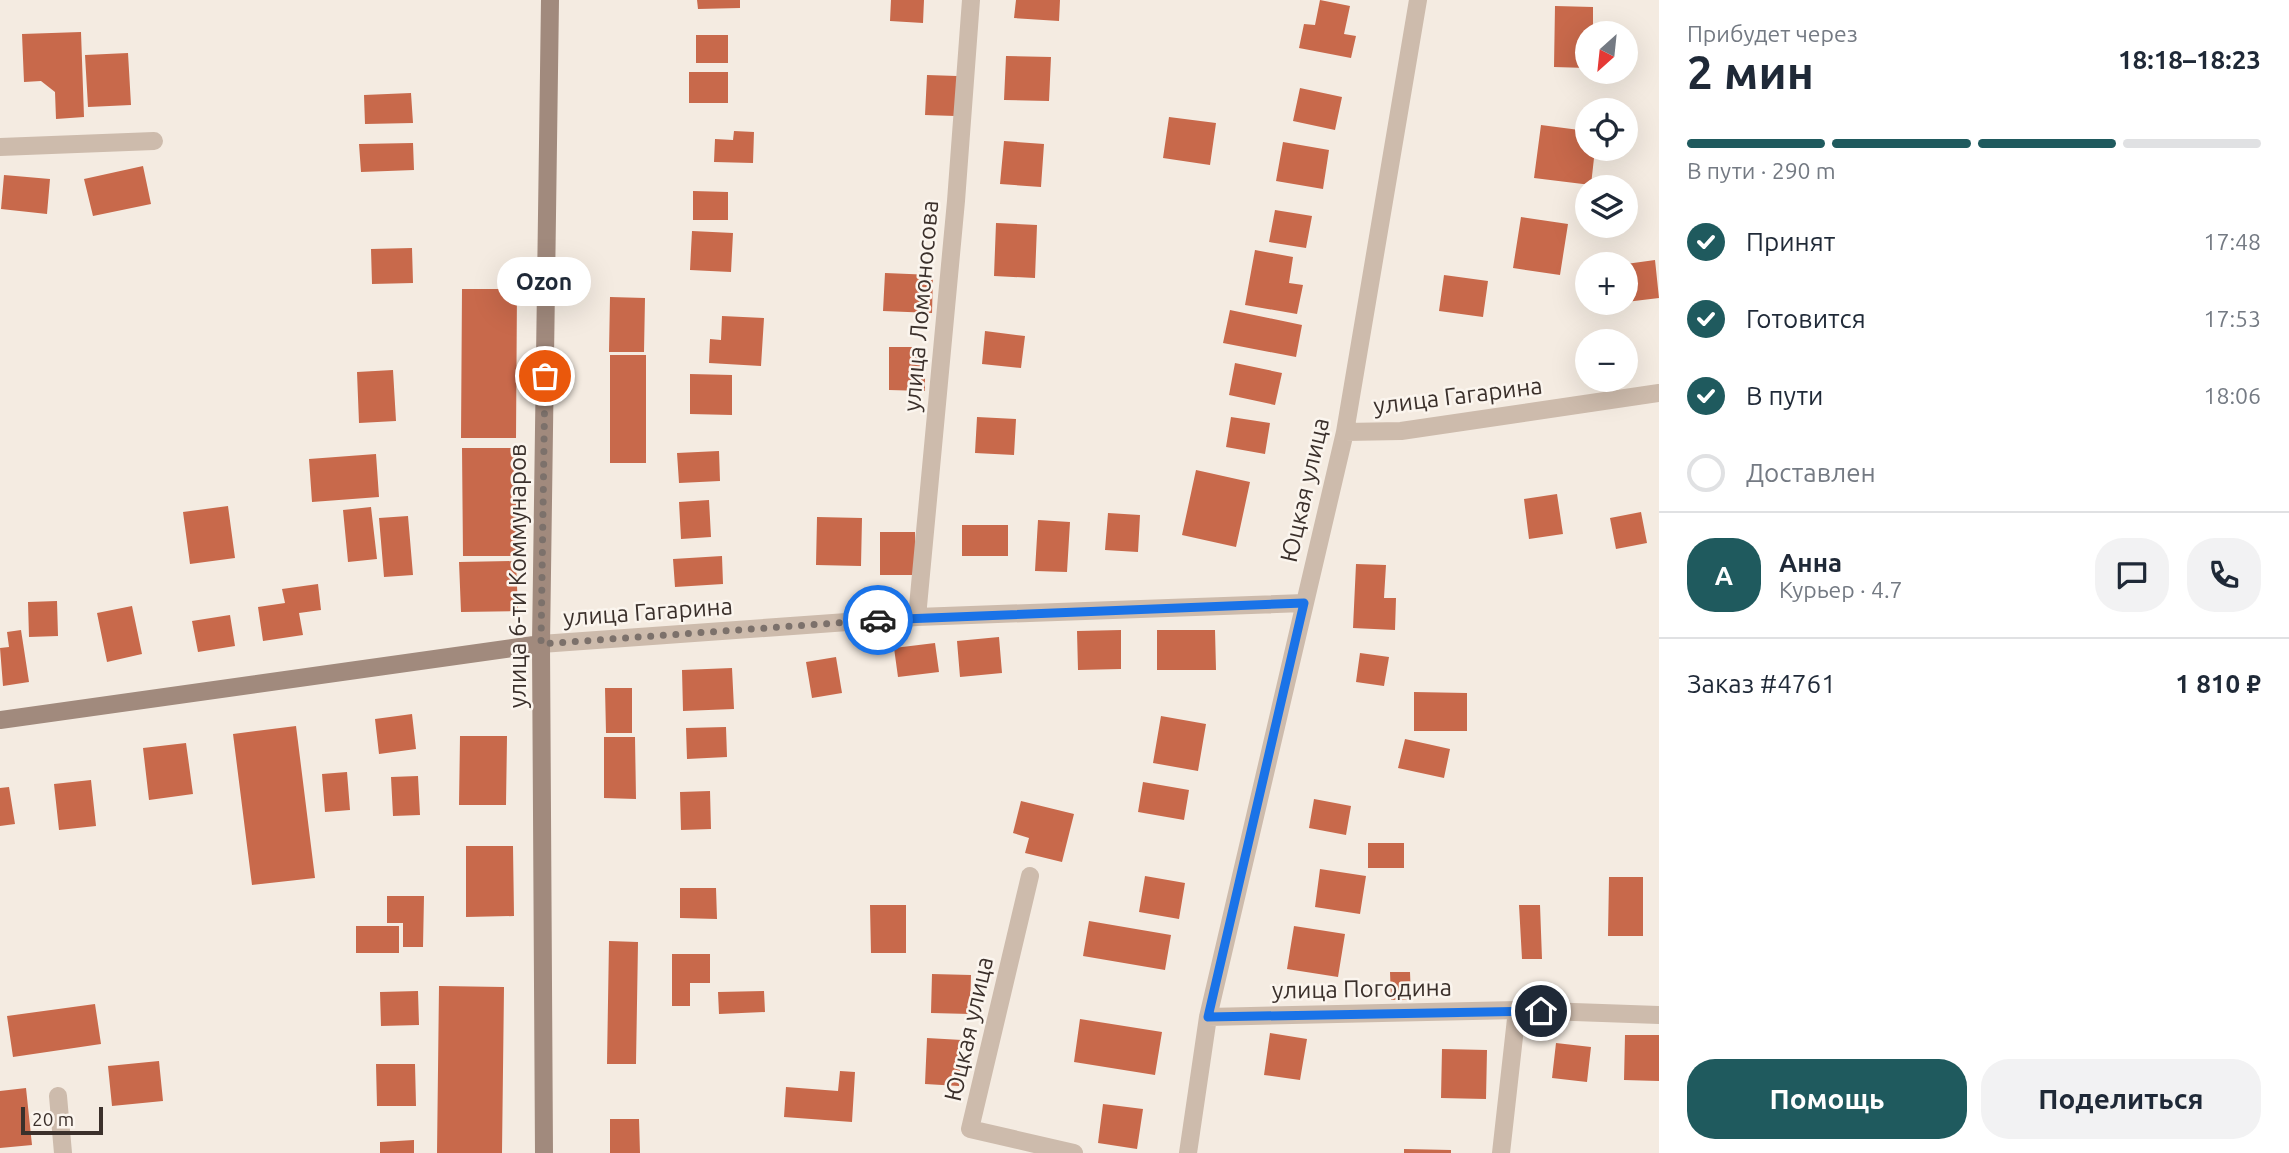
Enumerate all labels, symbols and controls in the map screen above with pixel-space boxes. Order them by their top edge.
north arrow [1575,21,1638,84]
map controls [1575,21,1638,392]
text: Прибудет через [1687,21,1858,46]
text: 18:18–18:23 [2118,45,2261,74]
text: 2 мин [1687,46,1814,98]
button: locate [1575,98,1638,161]
text: В пути · 290 m [1687,158,1836,183]
button: layers [1575,175,1638,238]
street label: улица Ломоносова [898,199,943,413]
icon: check [1687,223,1725,261]
text: Принят [1746,227,1835,256]
text: 17:48 [2203,229,2261,254]
button: + [1575,252,1638,315]
callout: Ozon [498,257,592,306]
text: Ozon [516,269,572,294]
icon: check [1687,300,1725,338]
text: Готовится [1746,304,1866,333]
text: 17:53 [2203,306,2261,331]
button: − [1575,329,1638,392]
pin [515,346,575,406]
icon: bag [526,357,564,395]
street label: улица Гагарина [1372,372,1544,419]
icon: check [1687,377,1725,415]
text: В пути [1746,381,1823,410]
text: 18:06 [2203,383,2261,408]
street label: Юцкая улица [1275,415,1334,565]
street label: улица 6-ти Коммунаров [504,444,531,708]
text: Доставлен [1746,458,1876,487]
button: chat [2095,538,2169,612]
button: phone [2187,538,2261,612]
text: Анна [1779,548,1842,577]
text: А [1715,561,1733,590]
text: Курьер · 4.7 [1779,577,1903,602]
courier [843,585,913,655]
street label: улица Гагарина [562,592,734,631]
icon: car [859,601,897,639]
text: Заказ #4761 [1687,669,1836,698]
text: 1 810 ₽ [2175,669,2261,698]
street label: Юцкая улица [939,954,998,1104]
street label: улица Погодина [1272,973,1452,1004]
pin [1511,981,1571,1041]
icon: home [1522,992,1560,1030]
button: Помощь [1687,1059,1967,1139]
button: Поделиться [1981,1059,2261,1139]
scale bar [21,1104,103,1136]
text: 20 m [32,1108,74,1130]

